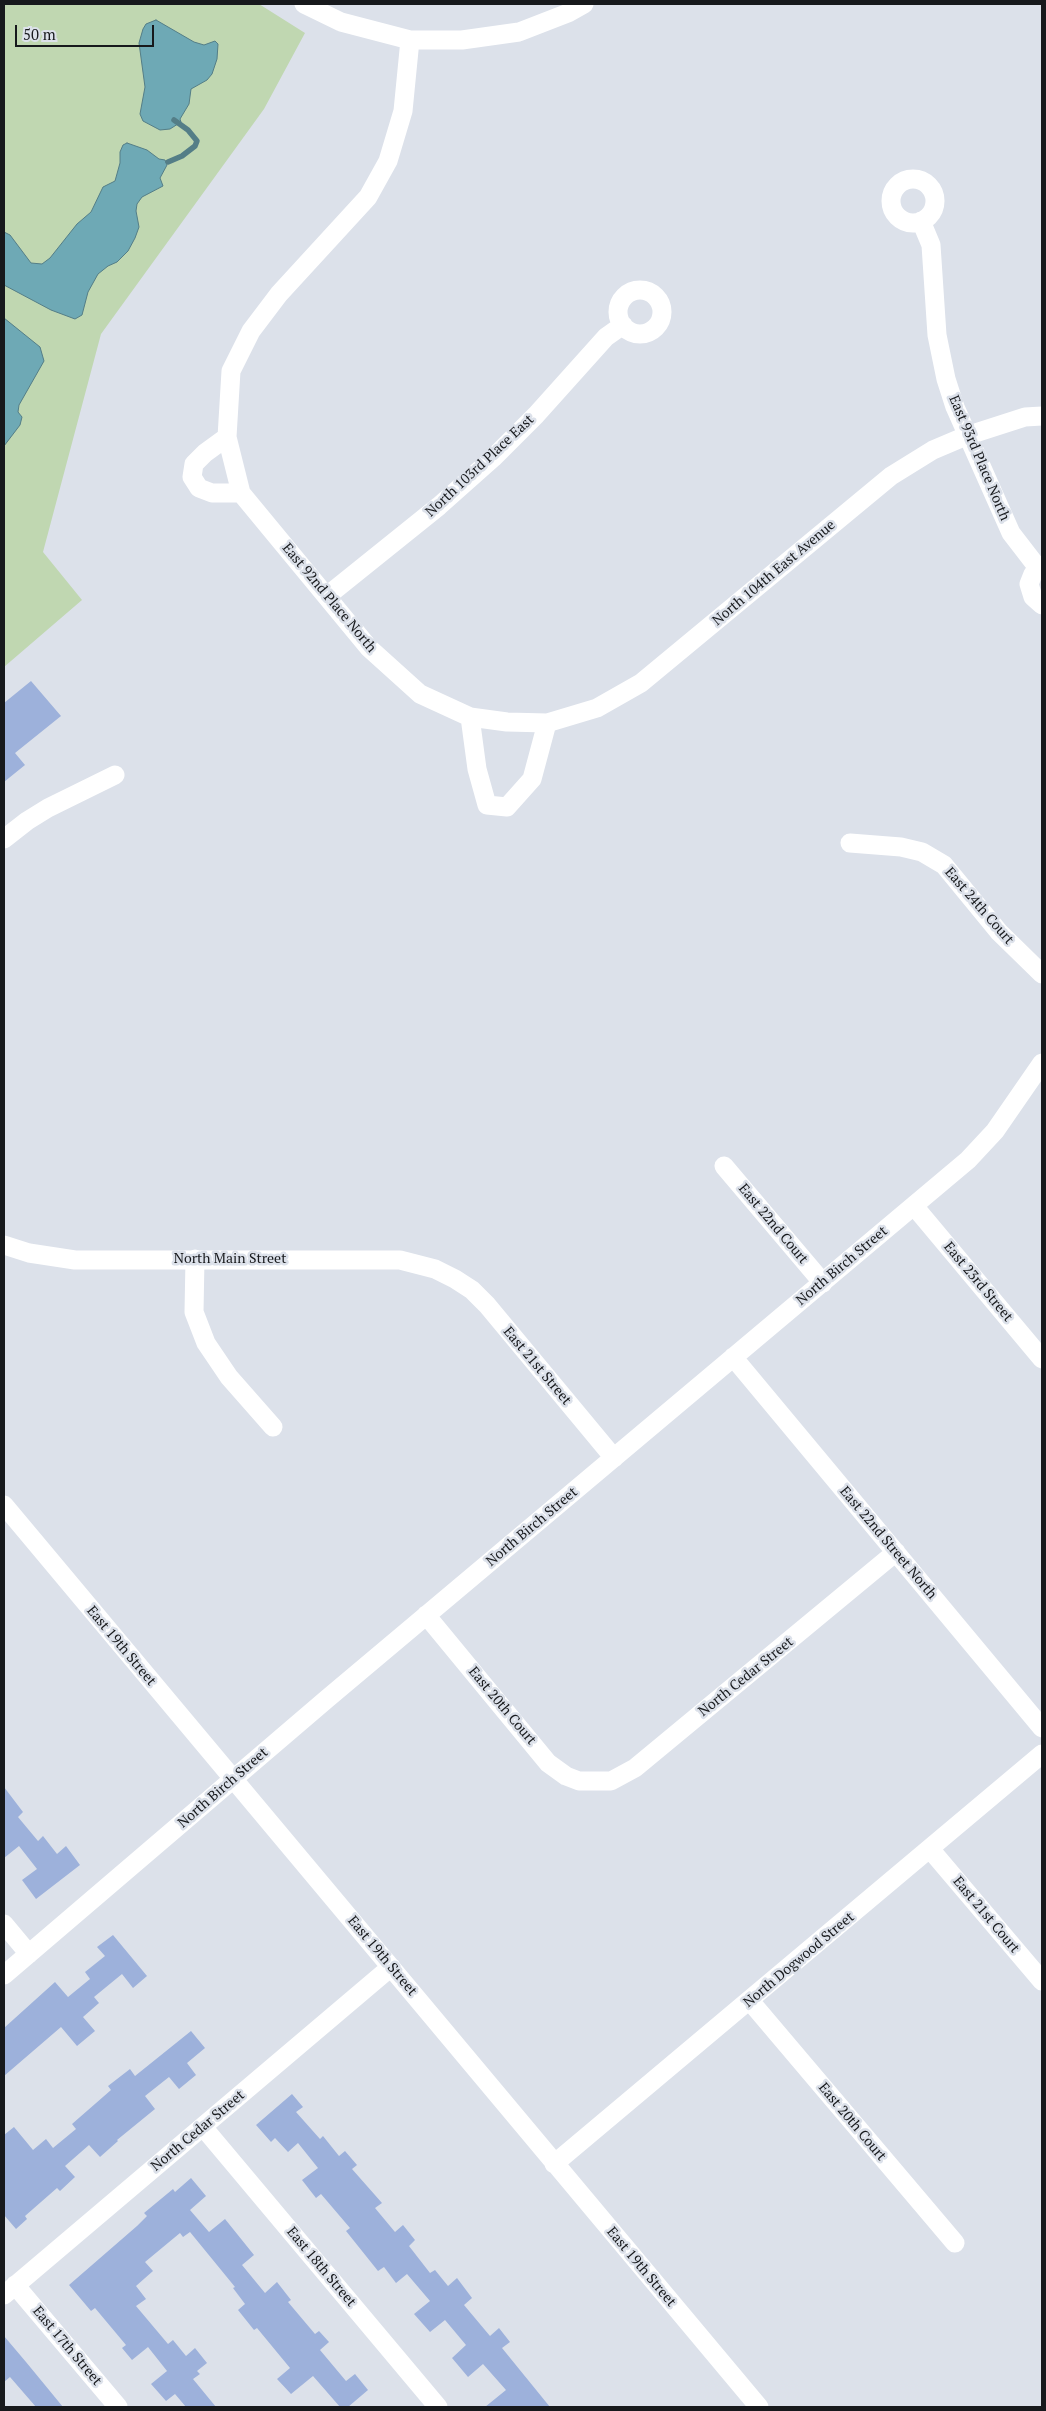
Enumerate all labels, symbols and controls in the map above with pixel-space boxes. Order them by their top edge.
scale bar [18,15,156,47]
text: 50 m [23,24,56,44]
street label: East 93rd Place North [945,393,1013,523]
street label: North 103rd Place East [422,411,538,521]
street label: North 104th East Avenue [709,517,839,629]
street label: East 92nd Place North [278,540,380,656]
street label: East 24th Court [941,864,1017,948]
street label: East 22nd Court [735,1181,811,1267]
street label: North Birch Street [793,1223,891,1309]
street label: East 23rd Street [940,1239,1016,1325]
street label: North Main Street [174,1251,286,1267]
street label: East 21st Street [499,1324,575,1408]
street label: East 22nd Street North [836,1483,940,1603]
street label: North Birch Street [483,1484,581,1570]
street label: East 19th Street [83,1603,159,1689]
street label: North Cedar Street [695,1634,797,1720]
street label: East 20th Court [465,1664,539,1748]
street label: North Birch Street [175,1744,271,1832]
street label: East 21st Court [949,1873,1023,1957]
street label: North Dogwood Street [740,1909,858,2011]
street label: East 19th Street [344,1913,420,1999]
street label: East 20th Court [815,2080,889,2164]
street label: North Cedar Street [148,2087,248,2175]
street label: East 18th Street [283,2224,359,2310]
street label: East 19th Street [603,2224,679,2310]
street label: East 17th Street [29,2303,105,2389]

